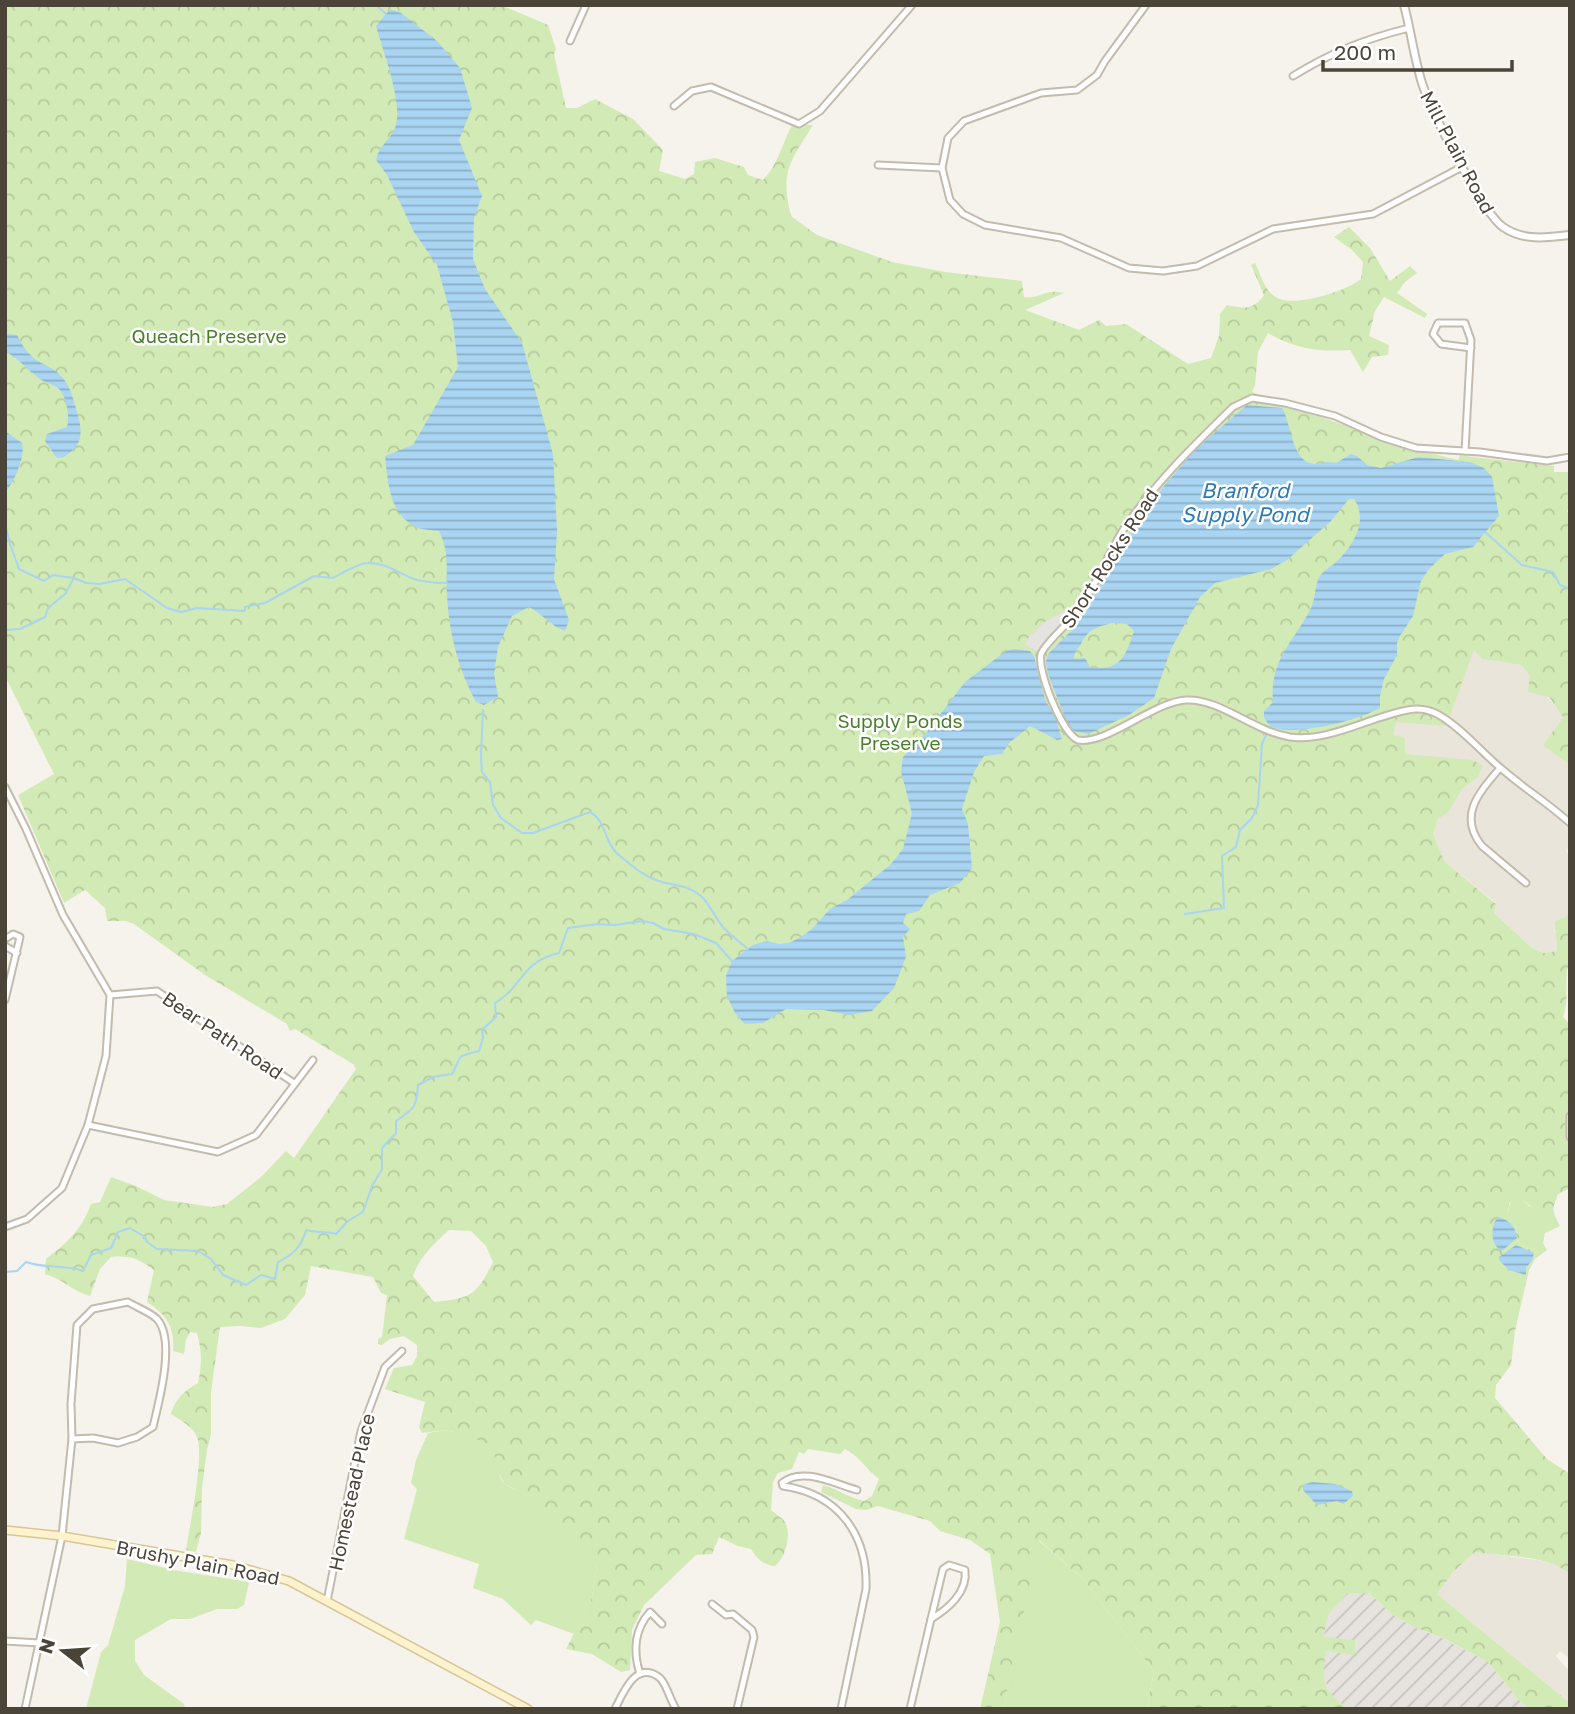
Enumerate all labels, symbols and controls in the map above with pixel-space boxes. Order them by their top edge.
scale bar [1323,28,1512,72]
text: 200 m [1334,39,1396,65]
street label: Mill Plain Road [1416,87,1500,217]
park label: Queach Preserve [131,324,287,347]
water label: Branford Supply Pond [1181,477,1311,527]
street label: Short Rocks Road [1055,484,1163,632]
park label: Supply Ponds Preserve [837,709,963,754]
street label: Bear Path Road [159,986,287,1084]
street label: Homestead Place [323,1411,379,1573]
street label: Brushy Plain Road [114,1535,282,1589]
north arrow [28,1616,98,1686]
text: N [33,1636,59,1656]

